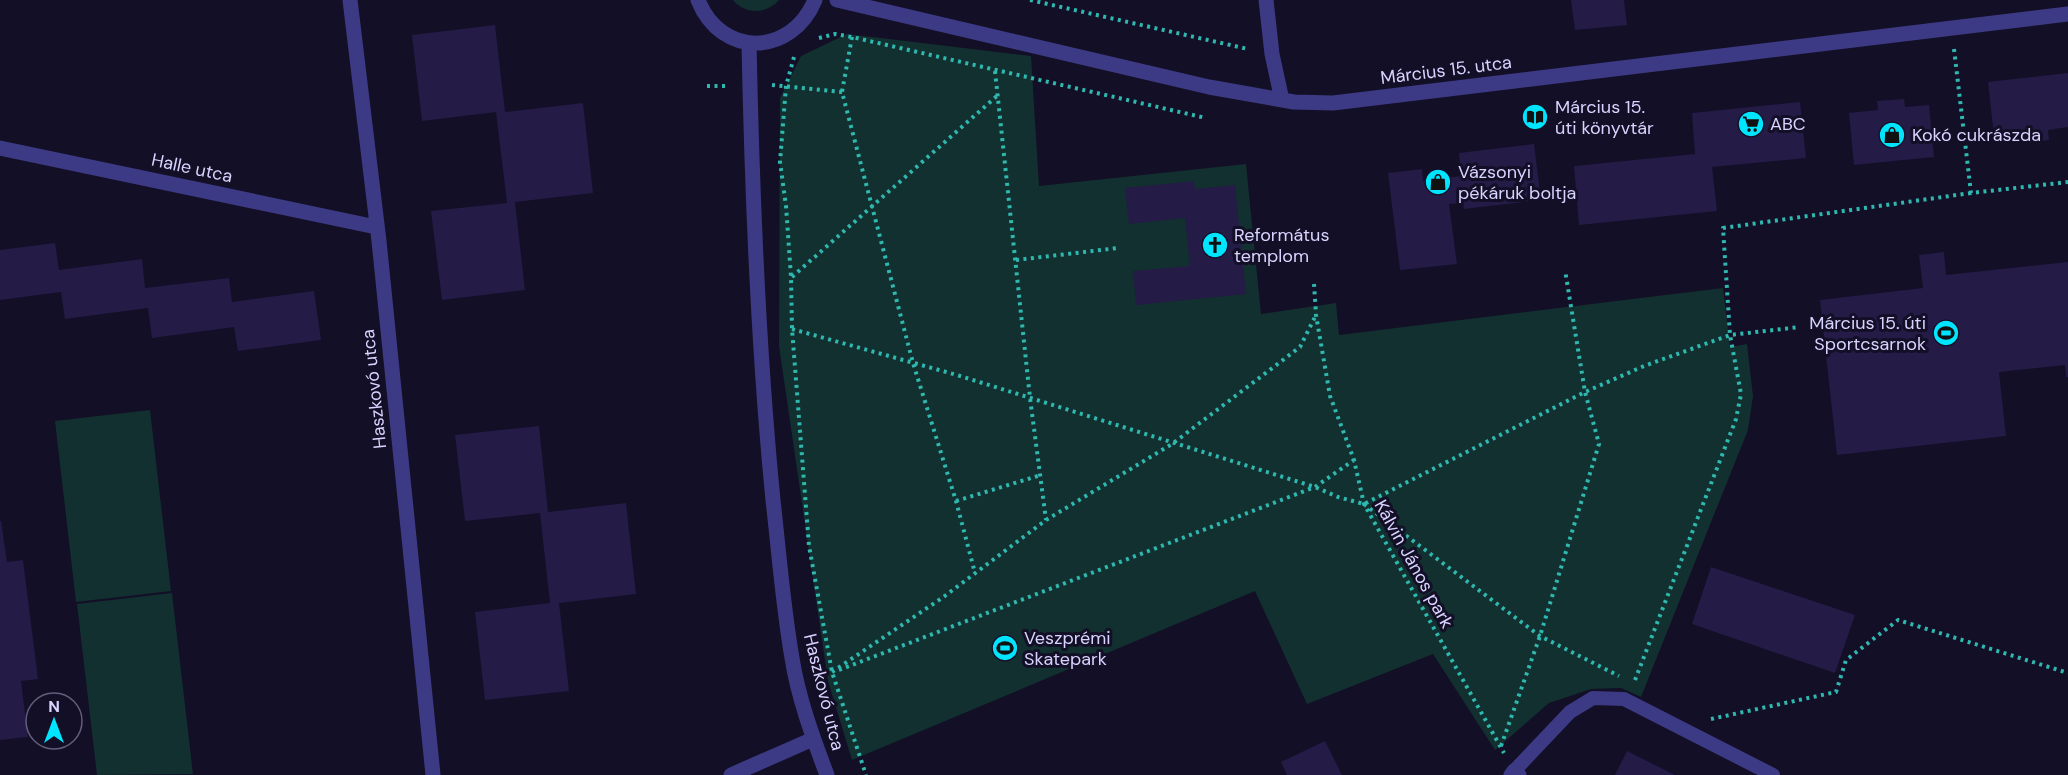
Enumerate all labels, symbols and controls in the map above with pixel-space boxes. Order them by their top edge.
street label: Március 15. utca [1379,50,1513,90]
place label: Március 15. úti könyvtár [1555,95,1654,140]
library icon: Március 15. úti könyvtár [1520,102,1550,132]
supermarket icon: ABC [1736,109,1766,139]
place label: ABC [1770,112,1806,136]
shop icon: Kokó cukrászda [1877,120,1907,150]
place label: Kokó cukrászda [1912,123,2041,147]
street label: Halle utca [149,148,235,188]
place label: Vázsonyi pékáruk boltja [1458,160,1576,205]
shop icon: Vázsonyi pékáruk boltja [1423,167,1453,197]
place label: Református templom [1234,223,1329,268]
church icon: Református templom [1200,230,1230,260]
place label: Március 15. úti Sportcsarnok [1809,311,1926,356]
sports icon: Március 15. úti Sportcsarnok [1931,318,1961,348]
street label: Haszkovó utca [356,328,392,450]
street label: Kálvin János park [1369,496,1459,632]
place label: Veszprémi Skatepark [1024,626,1111,671]
street label: Haszkovó utca [798,631,850,753]
sports icon: Veszprémi Skatepark [990,633,1020,663]
north arrow [24,691,84,751]
text: N [48,696,60,717]

